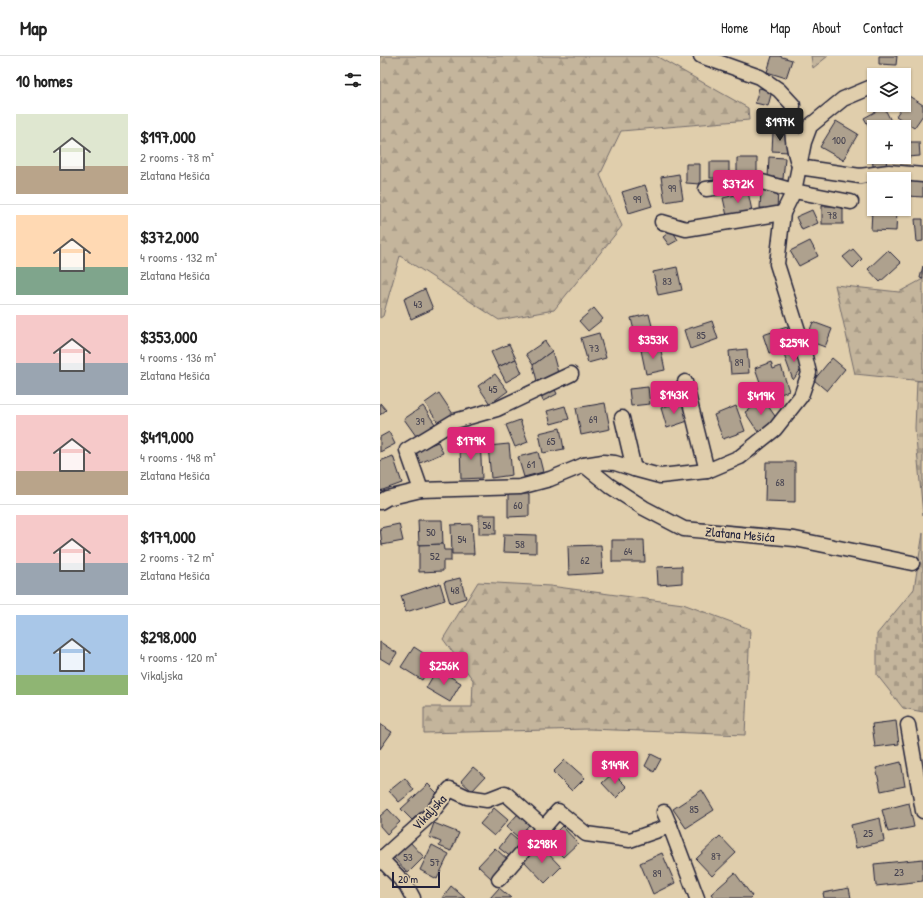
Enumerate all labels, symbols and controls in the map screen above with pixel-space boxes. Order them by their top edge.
text: Map [20,15,47,41]
text: Home [721,18,748,37]
text: Map [770,18,790,37]
text: About [812,18,841,37]
text: Contact [863,18,903,37]
map controls [867,68,911,216]
button: layers [867,68,911,112]
text: 10 homes [16,69,73,92]
icon: filters [342,69,364,91]
pin: $197K [752,108,808,142]
text: $197K [765,112,795,130]
button: + [867,120,911,164]
text: $197,000 [140,125,196,148]
icon: home [48,130,96,178]
house number: 100 [832,133,846,147]
text: 2 rooms · 78 m² [140,148,214,166]
text: Zlatana Mešića [140,166,210,184]
pin: $372K [710,170,766,204]
button: − [867,172,911,216]
text: $372K [722,174,754,192]
house number: 99 [668,181,676,195]
house number: 99 [633,192,641,206]
house number: 78 [827,208,837,222]
text: $372,000 [140,225,199,248]
icon: home [48,231,96,279]
text: 4 rooms · 132 m² [140,248,217,266]
text: Zlatana Mešića [140,266,210,284]
house number: 83 [662,274,672,288]
house number: 43 [413,297,423,311]
text: $353,000 [140,325,197,348]
pin: $353K [625,326,681,360]
house number: 85 [696,328,706,342]
pin: $259K [766,329,822,363]
text: $353K [638,330,668,348]
icon: home [48,331,96,379]
text: $259K [779,333,809,351]
house number: 73 [589,341,599,355]
text: 4 rooms · 136 m² [140,348,216,366]
house number: 89 [735,355,743,369]
text: Zlatana Mešića [140,366,210,384]
pin: $143K [646,381,702,415]
house number: 45 [489,382,498,396]
pin: $419K [733,382,789,416]
text: $143K [660,385,688,403]
text: $419K [747,386,775,404]
house number: 69 [589,412,597,426]
house number: 39 [416,414,424,428]
text: $419,000 [140,425,194,448]
pin: $179K [443,427,499,461]
icon: home [48,431,96,479]
text: $179K [456,431,486,449]
house number: 65 [546,434,556,448]
text: 4 rooms · 148 m² [140,448,216,466]
house number: 61 [527,457,535,471]
text: Zlatana Mešića [140,466,210,484]
house number: 68 [775,475,785,489]
house number: 60 [513,498,523,512]
house number: 56 [482,518,492,532]
street label: Zlatana Mešića [705,522,775,546]
text: $179,000 [140,525,196,548]
house number: 50 [426,525,436,539]
icon: home [48,531,96,579]
house number: 54 [458,532,466,546]
house number: 58 [515,537,525,551]
house number: 64 [624,544,632,558]
text: 2 rooms · 72 m² [140,548,214,566]
house number: 52 [430,549,440,563]
house number: 62 [580,553,590,567]
text: Zlatana Mešića [140,566,210,584]
house number: 48 [451,583,460,597]
text: $298,000 [140,625,196,648]
icon: home [48,631,96,679]
text: 4 rooms · 120 m² [140,648,217,666]
pin: $256K [416,652,472,686]
text: $256K [429,656,459,674]
text: Vikaljska [140,666,183,684]
pin: $149K [587,751,643,785]
text: $149K [601,755,629,773]
street label: Vikaljska [408,790,450,834]
house number: 85 [689,802,699,816]
house number: 25 [863,826,873,840]
pin: $298K [514,830,570,864]
text: $298K [527,834,557,852]
house number: 87 [711,849,721,863]
house number: 53 [403,850,413,864]
house number: 57 [430,855,440,869]
house number: 23 [894,865,904,879]
house number: 89 [653,866,661,880]
scale bar [392,870,440,889]
text: 20 m [398,872,418,886]

